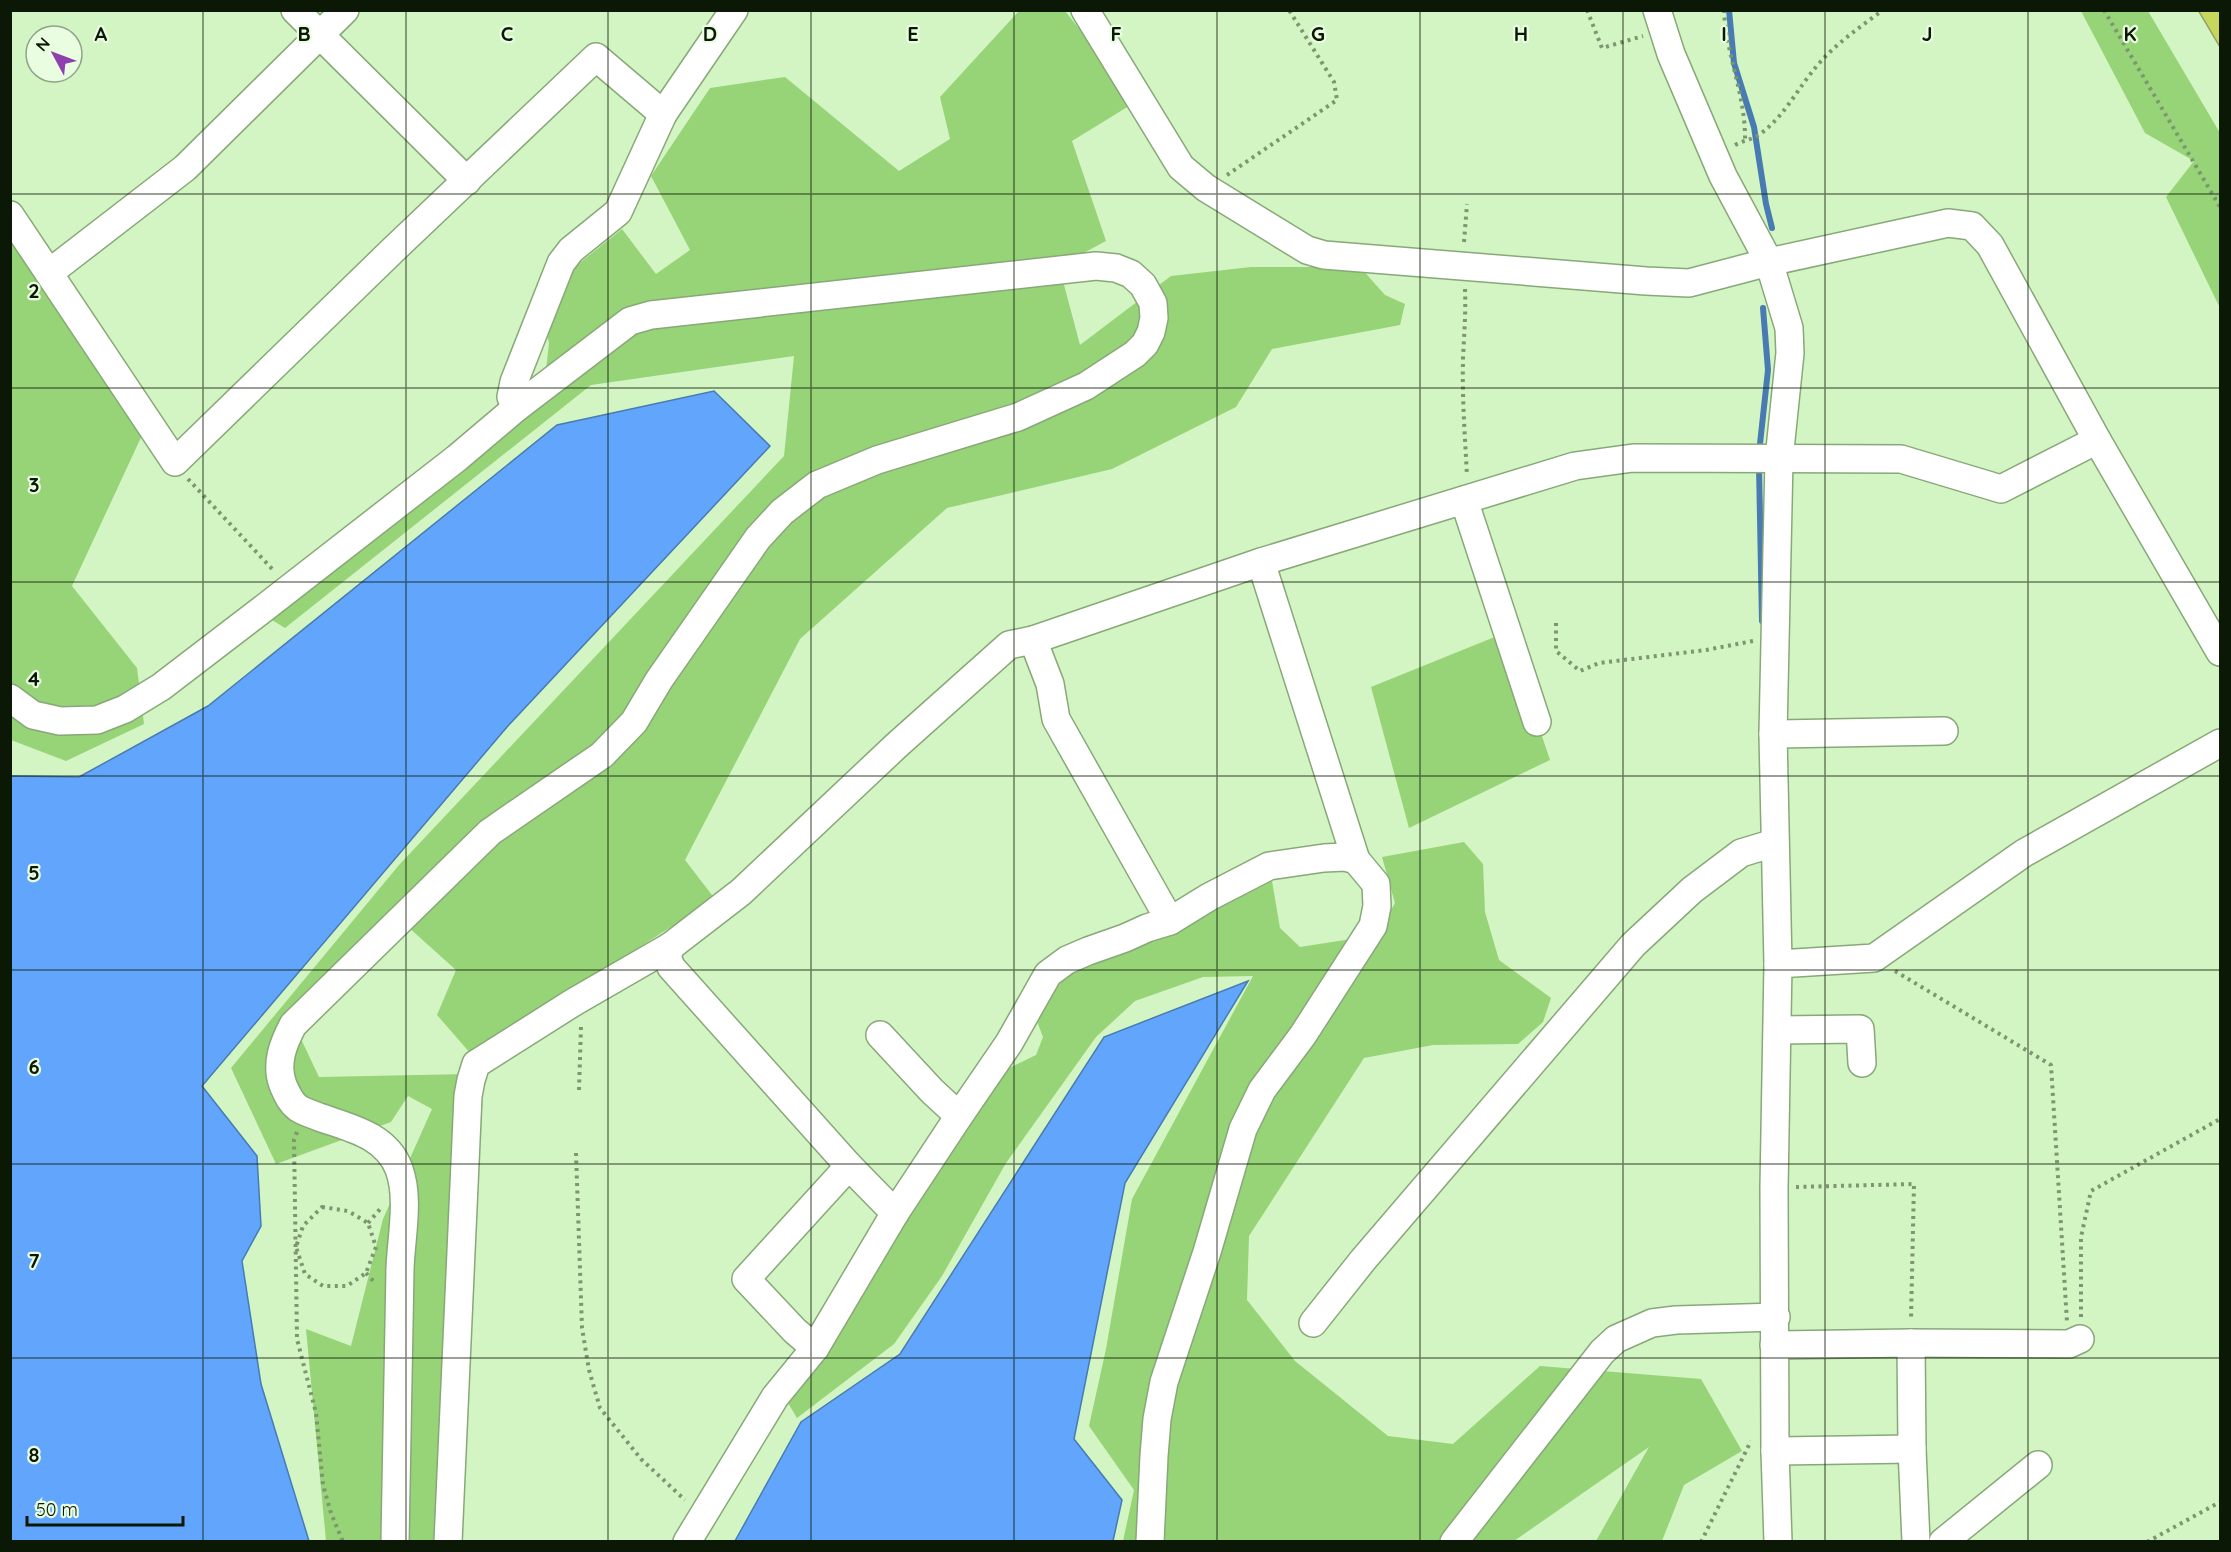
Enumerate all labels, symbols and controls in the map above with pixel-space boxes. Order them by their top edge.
text: A [95,21,108,46]
text: B [297,21,311,46]
text: C [501,21,514,46]
text: D [703,21,717,46]
text: E [907,21,919,46]
text: F [1110,21,1122,46]
text: G [1311,21,1325,46]
text: H [1514,21,1528,46]
text: I [1721,21,1727,46]
text: J [1921,21,1933,46]
text: K [2123,21,2137,46]
north arrow [24,24,84,84]
text: N [31,33,54,55]
text: 2 [28,278,40,303]
text: 3 [29,472,39,497]
text: 4 [28,666,40,691]
text: 5 [28,860,40,885]
text: 6 [28,1054,40,1079]
text: 7 [29,1248,40,1273]
text: 8 [29,1442,40,1467]
scale bar [27,1489,183,1527]
text: 50 m [36,1498,78,1521]

